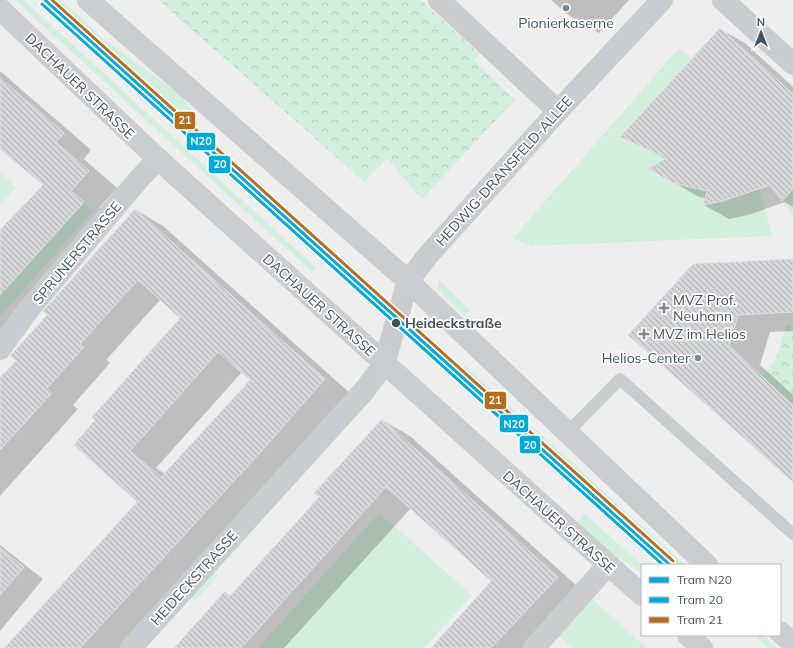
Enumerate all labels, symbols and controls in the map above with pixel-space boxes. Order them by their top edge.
marker: Pionierkaserne [561,3,571,13]
north arrow [741,12,781,52]
place label: Pionierkaserne [518,14,614,32]
text: N [757,15,765,29]
street label: DACHAUER STRASSE [22,29,138,143]
street label: HEDWIG-DRANSFELD-ALLEE [432,92,576,250]
line badge: 21 [174,111,196,130]
text: 21 [178,113,192,127]
line badge: N20 [186,132,216,151]
text: N20 [190,134,212,148]
line badge: 20 [208,155,231,174]
text: 20 [213,157,227,171]
street label: SPRUNERSTRASSE [29,198,125,308]
street label: DACHAUER STRASSE [259,250,379,360]
place label: MVZ Prof. Neuhann [673,291,736,325]
marker: MVZ Prof. Neuhann [658,302,670,314]
place label: Heideckstraße [405,314,502,332]
marker: Heideckstraße [390,317,402,329]
place label: MVZ im Helios [653,325,746,343]
marker: MVZ im Helios [638,328,650,340]
place label: Helios-Center [602,349,691,367]
marker: Helios-Center [693,353,703,363]
line badge: 21 [484,391,507,410]
text: 21 [488,393,502,407]
line badge: N20 [499,414,529,433]
text: N20 [503,417,525,431]
line badge: 20 [519,435,541,454]
text: 20 [523,438,537,452]
street label: DACHAUER STRASSE [499,467,619,577]
street label: HEIDECKSTRASSE [147,527,241,629]
legend [641,564,781,636]
text: Tram N20 [677,572,732,587]
text: Tram 20 [677,592,723,607]
text: Tram 21 [677,612,723,627]

